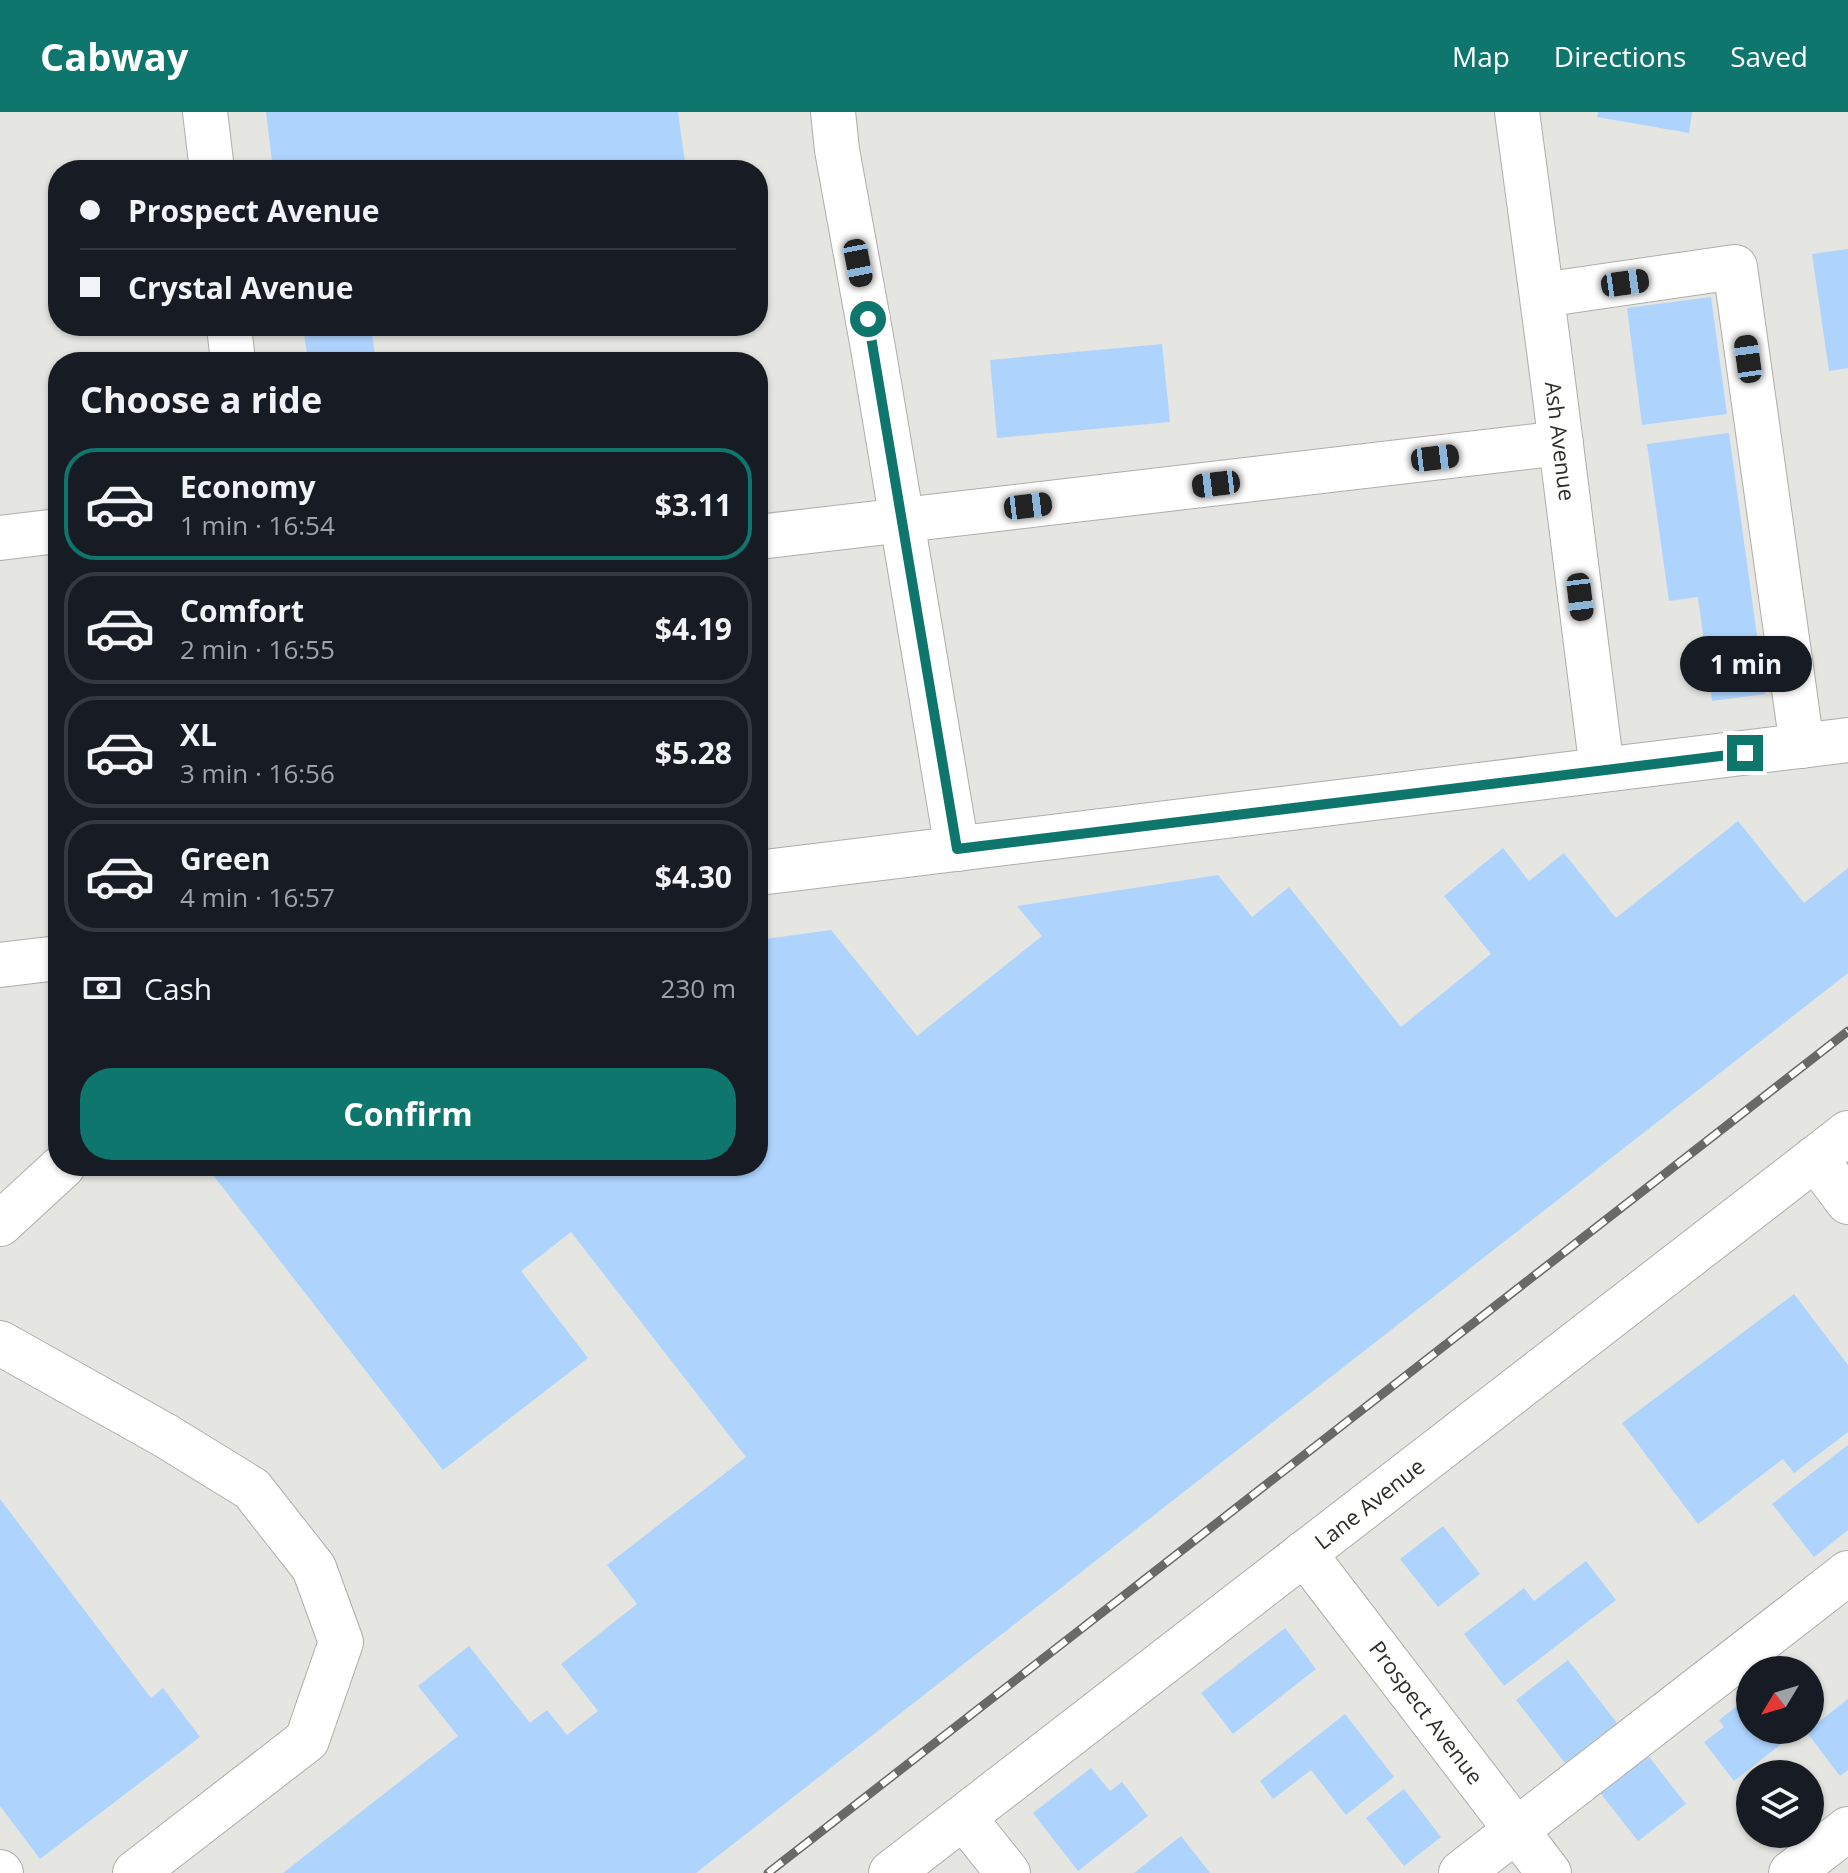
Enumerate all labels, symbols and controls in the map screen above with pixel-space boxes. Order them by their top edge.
text: Cabway [40,30,188,82]
text: Map [1452,37,1510,75]
text: Directions [1554,37,1686,75]
text: Saved [1730,37,1808,75]
text: Prospect Avenue [128,190,380,231]
car [842,237,874,289]
text: Crystal Avenue [128,267,353,308]
car [1600,268,1650,298]
route start [850,301,886,337]
car [1733,334,1763,384]
text: Choose a ride [80,375,322,424]
street label: Ash Avenue [1539,380,1583,502]
car [1410,443,1460,473]
text: Economy [180,466,316,507]
icon: car [84,468,156,540]
car [1191,469,1241,499]
text: $3.11 [655,484,732,525]
car [1003,491,1053,521]
text: 1 min · 16:54 [180,507,335,543]
car [1565,572,1595,622]
text: Comfort [180,590,304,631]
icon: car [84,592,156,664]
text: $4.19 [655,608,732,649]
text: 2 min · 16:55 [180,631,335,667]
callout: 1 min [1679,637,1811,693]
text: 1 min [1710,646,1782,682]
text: XL [180,714,217,755]
icon: car [84,716,156,788]
text: $5.28 [655,732,732,773]
route end [1727,735,1763,771]
text: 3 min · 16:56 [180,755,335,791]
text: Green [180,838,271,879]
icon: car [84,840,156,912]
text: $4.30 [655,856,732,897]
text: 4 min · 16:57 [180,879,335,915]
icon: cash [80,966,124,1010]
text: Cash [144,968,212,1009]
text: 230 m [661,970,736,1006]
button: Confirm [80,1068,736,1160]
street label: Lane Avenue [1308,1451,1430,1555]
street label: Prospect Avenue [1363,1634,1491,1790]
north arrow [1736,1656,1824,1744]
map controls [1736,1656,1824,1848]
button: layers [1736,1760,1824,1848]

